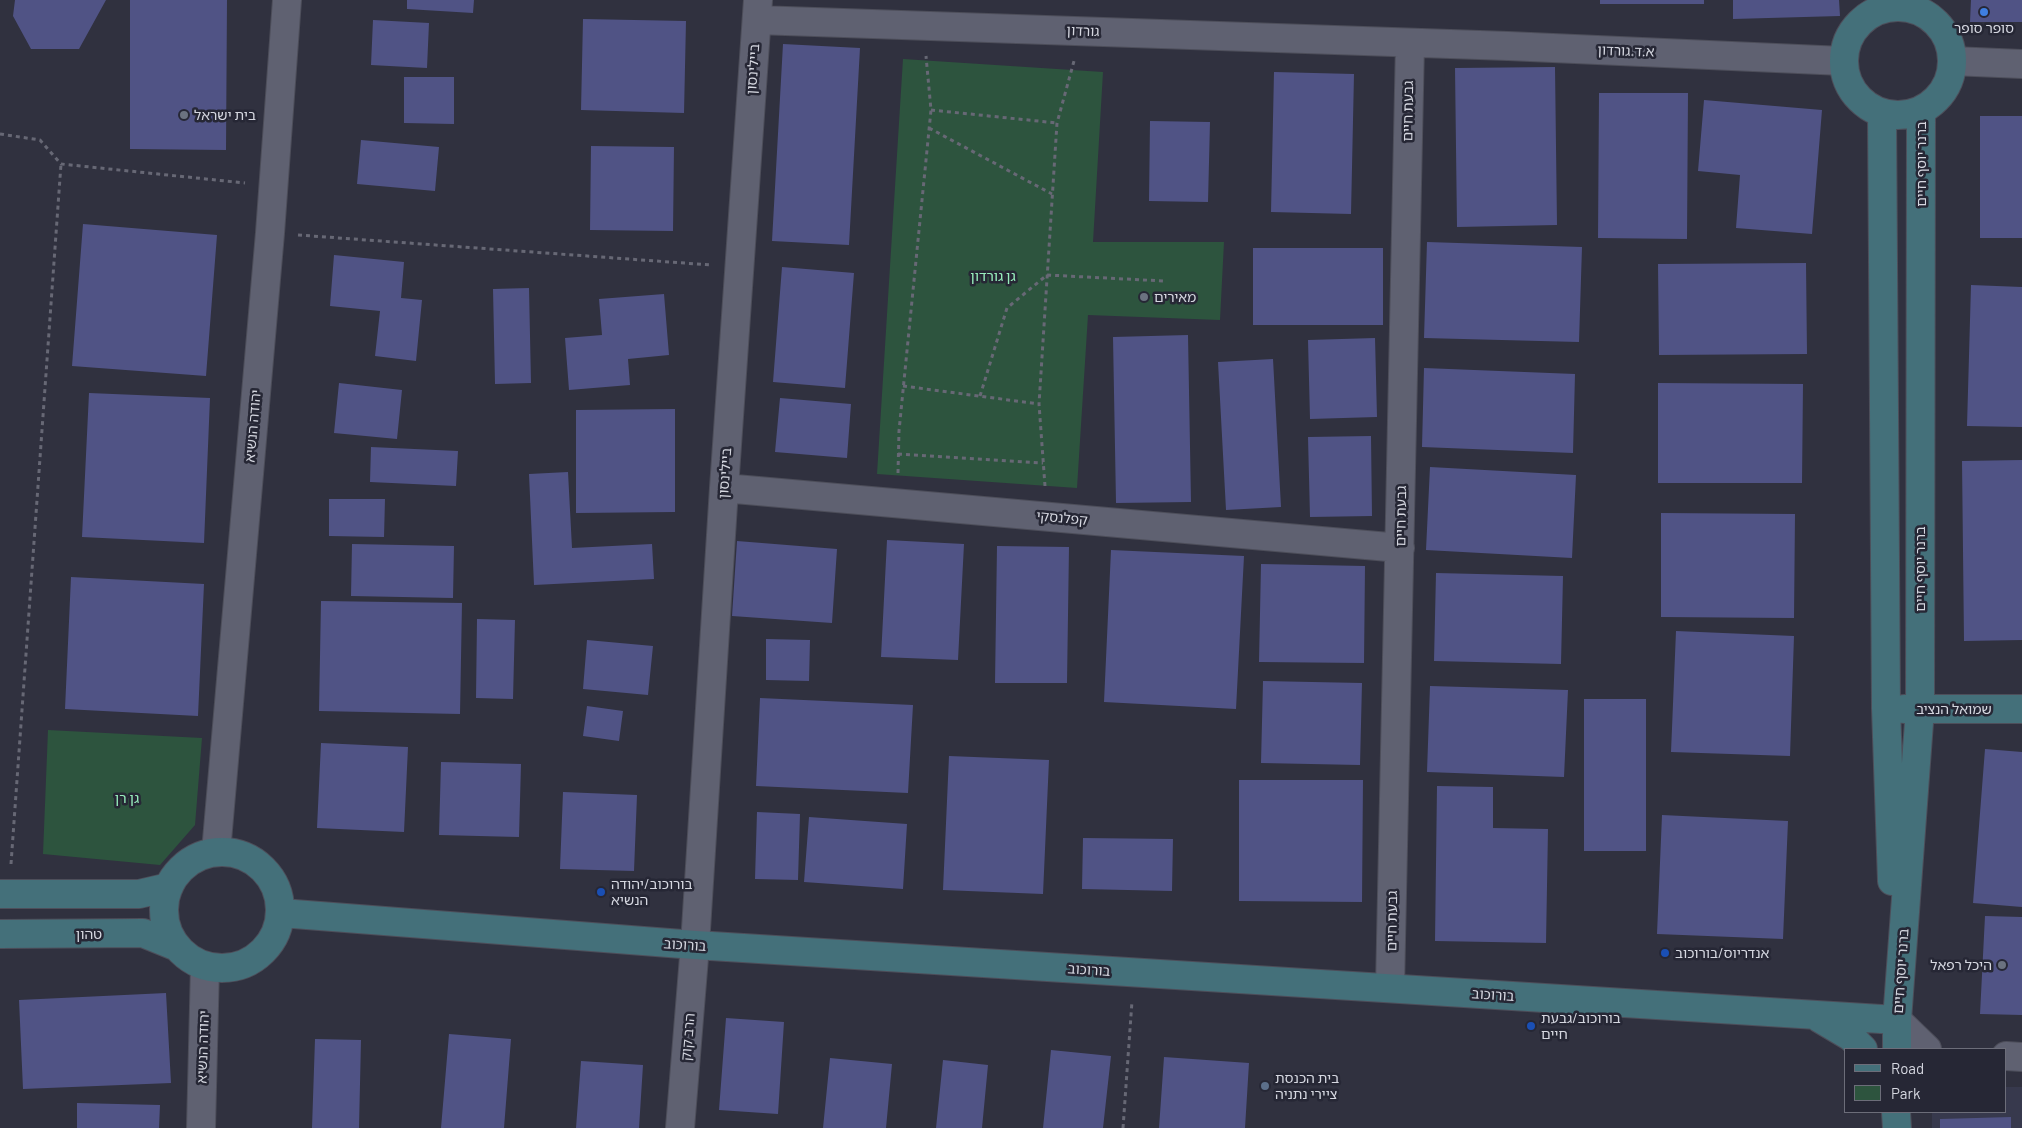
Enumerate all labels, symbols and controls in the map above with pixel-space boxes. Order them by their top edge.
marker: סופר סופר [1978,6,1990,18]
place label: סופר סופר [1954,20,2014,36]
street label: גורדון [1066,22,1100,40]
street label: א.ד.גורדון [1597,42,1655,60]
street label: ביילינסון [743,43,763,95]
street label: גבעת חיים [1399,81,1417,141]
place label: בית ישראל [194,107,256,123]
marker: בית ישראל [178,109,190,121]
street label: ברנר יוסף חיים [1913,121,1929,207]
park label: גן גורדון [970,268,1016,284]
place label: מאירים [1154,289,1196,305]
marker: מאירים [1138,291,1150,303]
street label: יהודה הנשיא [241,389,265,463]
street label: ביילינסון [715,447,735,499]
street label: גבעת חיים [1392,486,1410,546]
street label: קפלנסקי [1036,507,1088,529]
street label: ברנר יוסף חיים [1912,526,1928,612]
street label: שמואל הנציב [1916,701,1992,717]
park label: גן רן [115,790,139,806]
place label: בורוכוב/יהודה הנשיא [611,876,692,909]
marker: בורוכוב/יהודה הנשיא [595,886,607,898]
street label: גבעת חיים [1383,891,1401,951]
street label: טהון [76,926,102,942]
street label: ברנר יוסף חיים [1890,928,1912,1014]
street label: בורוכוב [663,935,707,955]
place label: אנדריוס/בורוכוב [1675,945,1769,961]
marker: אנדריוס/בורוכוב [1659,947,1671,959]
place label: היכל רפאל [1930,957,1992,973]
marker: היכל רפאל [1996,959,2008,971]
street label: בורוכוב [1067,960,1111,980]
street label: בורוכוב [1471,985,1515,1005]
street label: יהודה הנשיא [193,1010,213,1084]
place label: בורוכוב/גבעת חיים [1541,1010,1621,1042]
street label: הרב קוק [678,1012,698,1062]
marker: בורוכוב/גבעת חיים [1525,1020,1537,1032]
legend [1844,1048,2007,1113]
text: Road [1891,1059,1924,1077]
place label: בית הכנסת ציירי נתניה [1275,1070,1339,1102]
marker: בית הכנסת ציירי נתניה [1259,1080,1271,1092]
text: Park [1891,1084,1920,1102]

